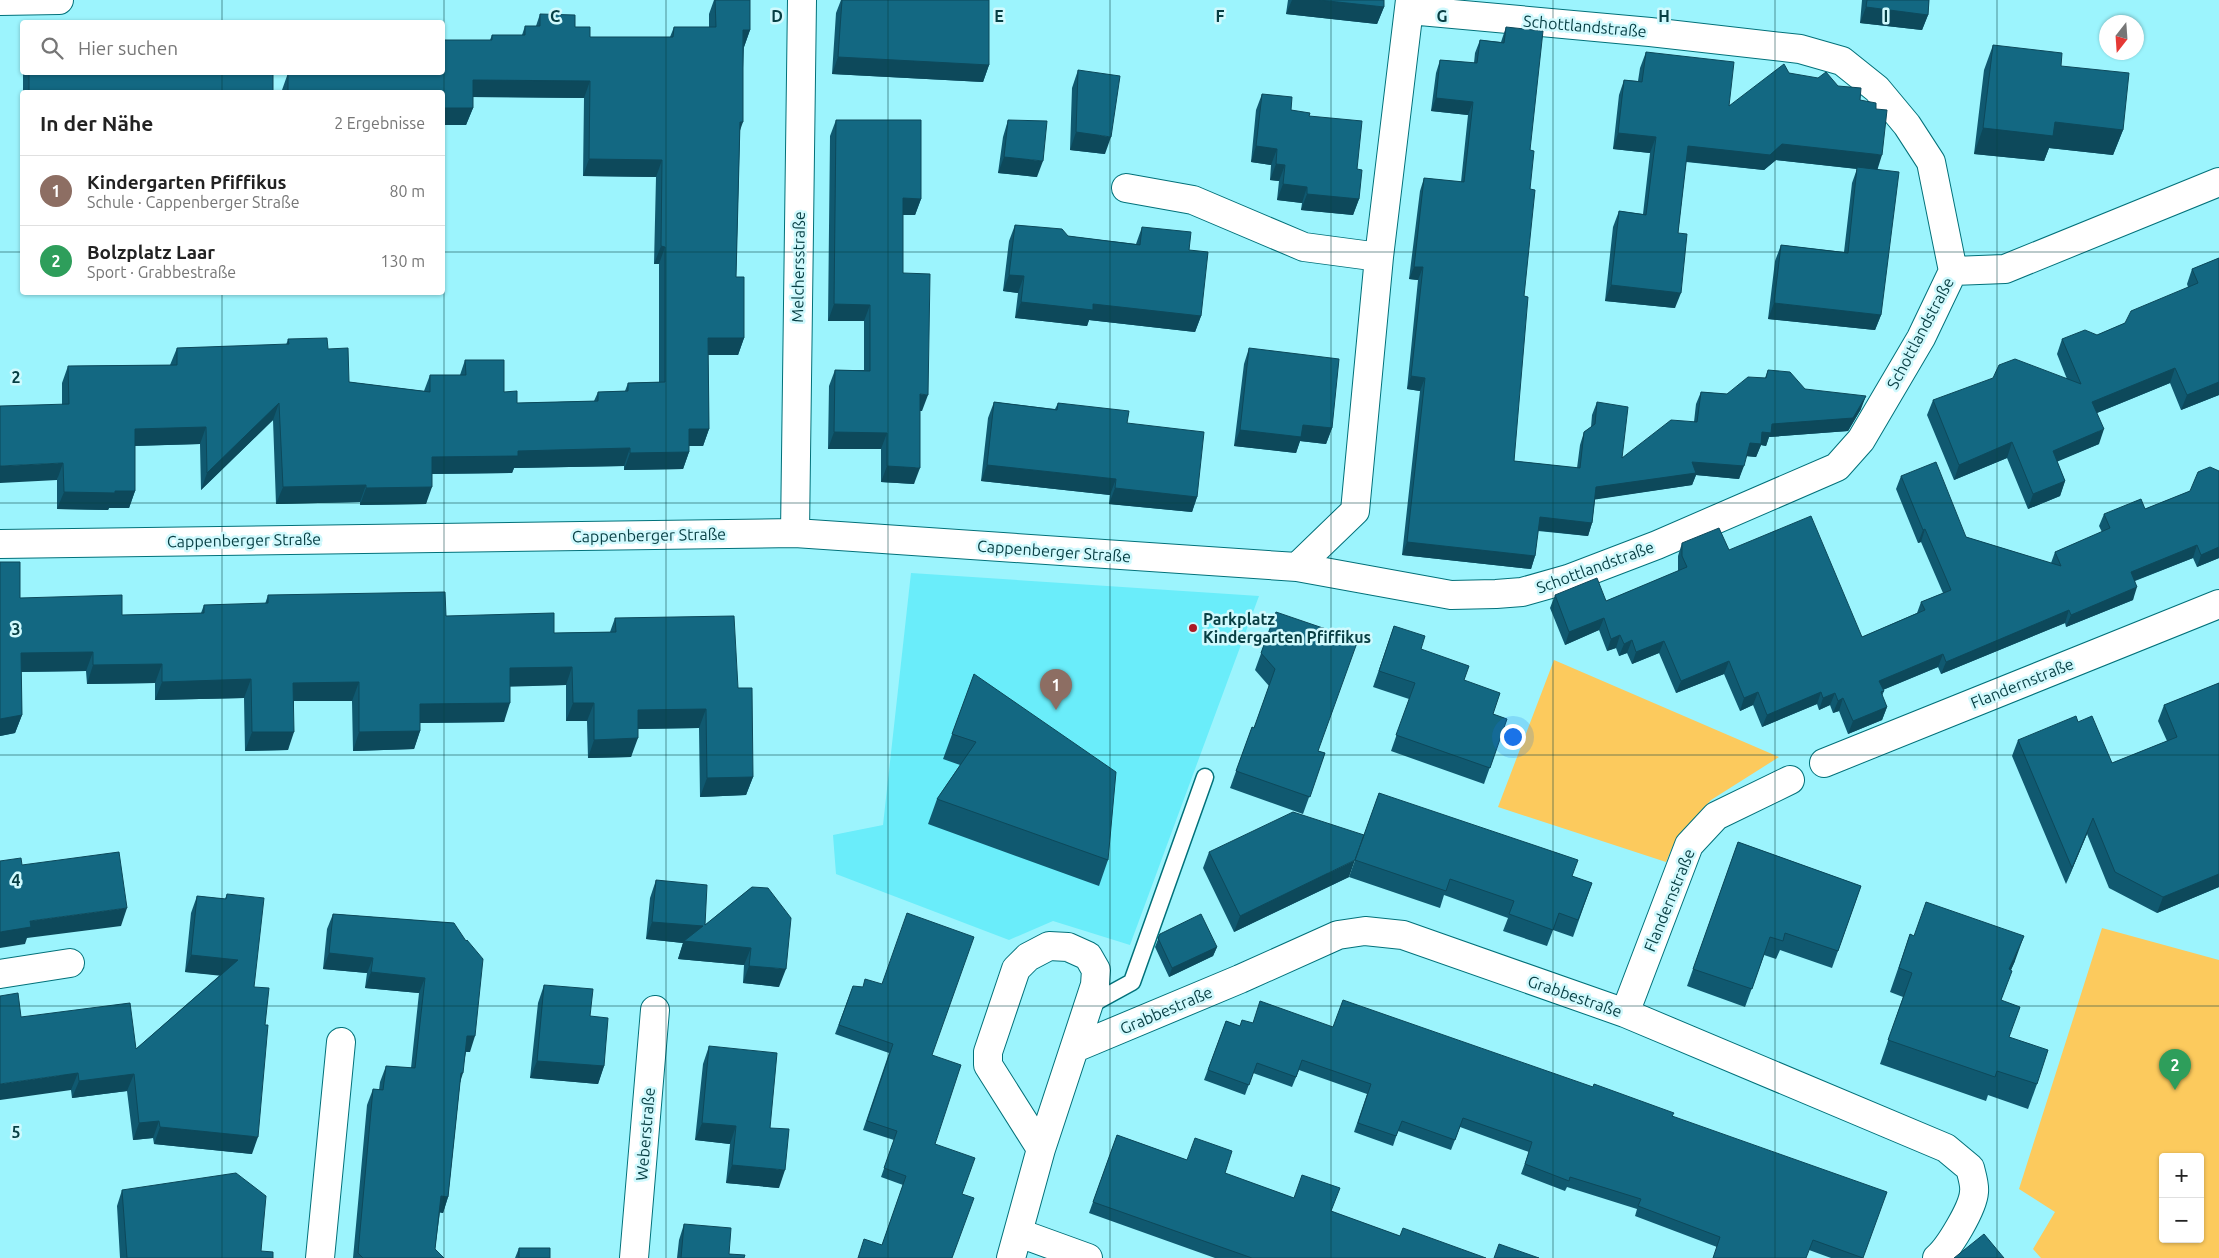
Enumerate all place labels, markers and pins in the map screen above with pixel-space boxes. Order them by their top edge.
place label: Parkplatz Kindergarten Pfiffikus [1203,610,1371,646]
marker: Parkplatz Kindergarten Pfiffikus [1187,622,1199,634]
pin: 1 [1040,669,1072,710]
pin: 2 [2159,1049,2191,1090]

